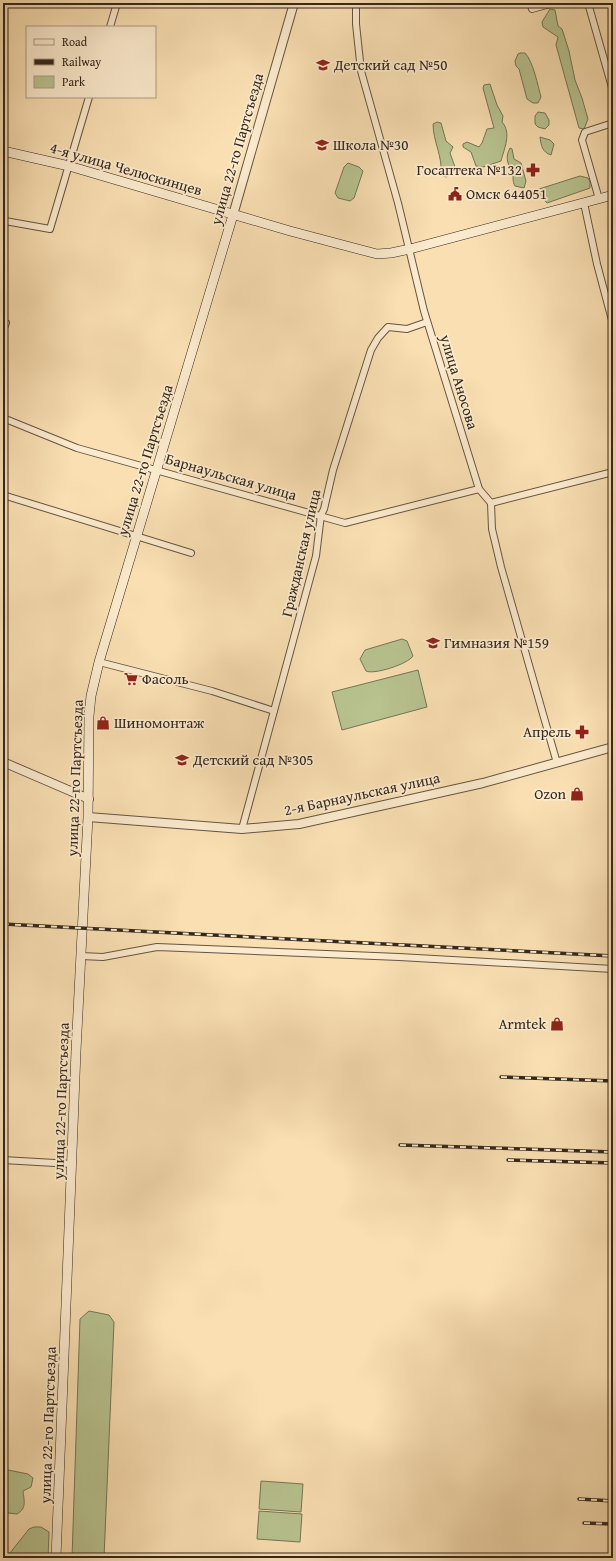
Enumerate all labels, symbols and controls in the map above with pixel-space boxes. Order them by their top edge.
legend [26,26,156,98]
text: Road [62,33,88,50]
text: Railway [62,53,101,70]
place label: Детский сад №50 [333,54,447,75]
school or university icon: Детский сад №50 [315,57,331,73]
street label: улица 22-го Партсъезда [204,70,269,228]
text: Park [62,73,86,90]
place label: Школа №30 [333,134,408,155]
street label: 4-я улица Челюскинцев [48,137,205,200]
school or university icon: Школа №30 [314,137,330,153]
place label: Госаптека №132 [416,159,522,180]
pharmacy icon: Госаптека №132 [525,162,541,178]
place label: Омск 644051 [466,183,547,204]
public building icon: Омск 644051 [447,186,463,202]
street label: улица Аносова [435,331,484,433]
street label: улица 22-го Партсъезда [111,381,178,539]
street label: Барнаульская улица [163,448,300,506]
street label: Гражданская улица [276,486,326,619]
place label: Гимназия №159 [444,632,549,653]
school or university icon: Гимназия №159 [425,635,441,651]
place label: Фасоль [142,668,189,689]
supermarket icon: Фасоль [123,671,139,687]
street label: улица 22-го Партсъезда [61,698,88,858]
place label: Шиномонтаж [114,712,204,733]
shop icon: Шиномонтаж [95,715,111,731]
place label: Апрель [523,721,571,742]
pharmacy icon: Апрель [574,724,590,740]
place label: Детский сад №305 [192,749,314,770]
school or university icon: Детский сад №305 [174,752,190,768]
street label: 2-я Барнаульская улица [282,767,443,820]
place label: Ozon [534,783,567,804]
shop icon: Ozon [569,786,585,802]
place label: Armtek [499,1013,546,1034]
shop icon: Armtek [549,1016,565,1032]
street label: улица 22-го Партсъезда [47,1021,74,1181]
street label: улица 22-го Партсъезда [34,1345,61,1505]

